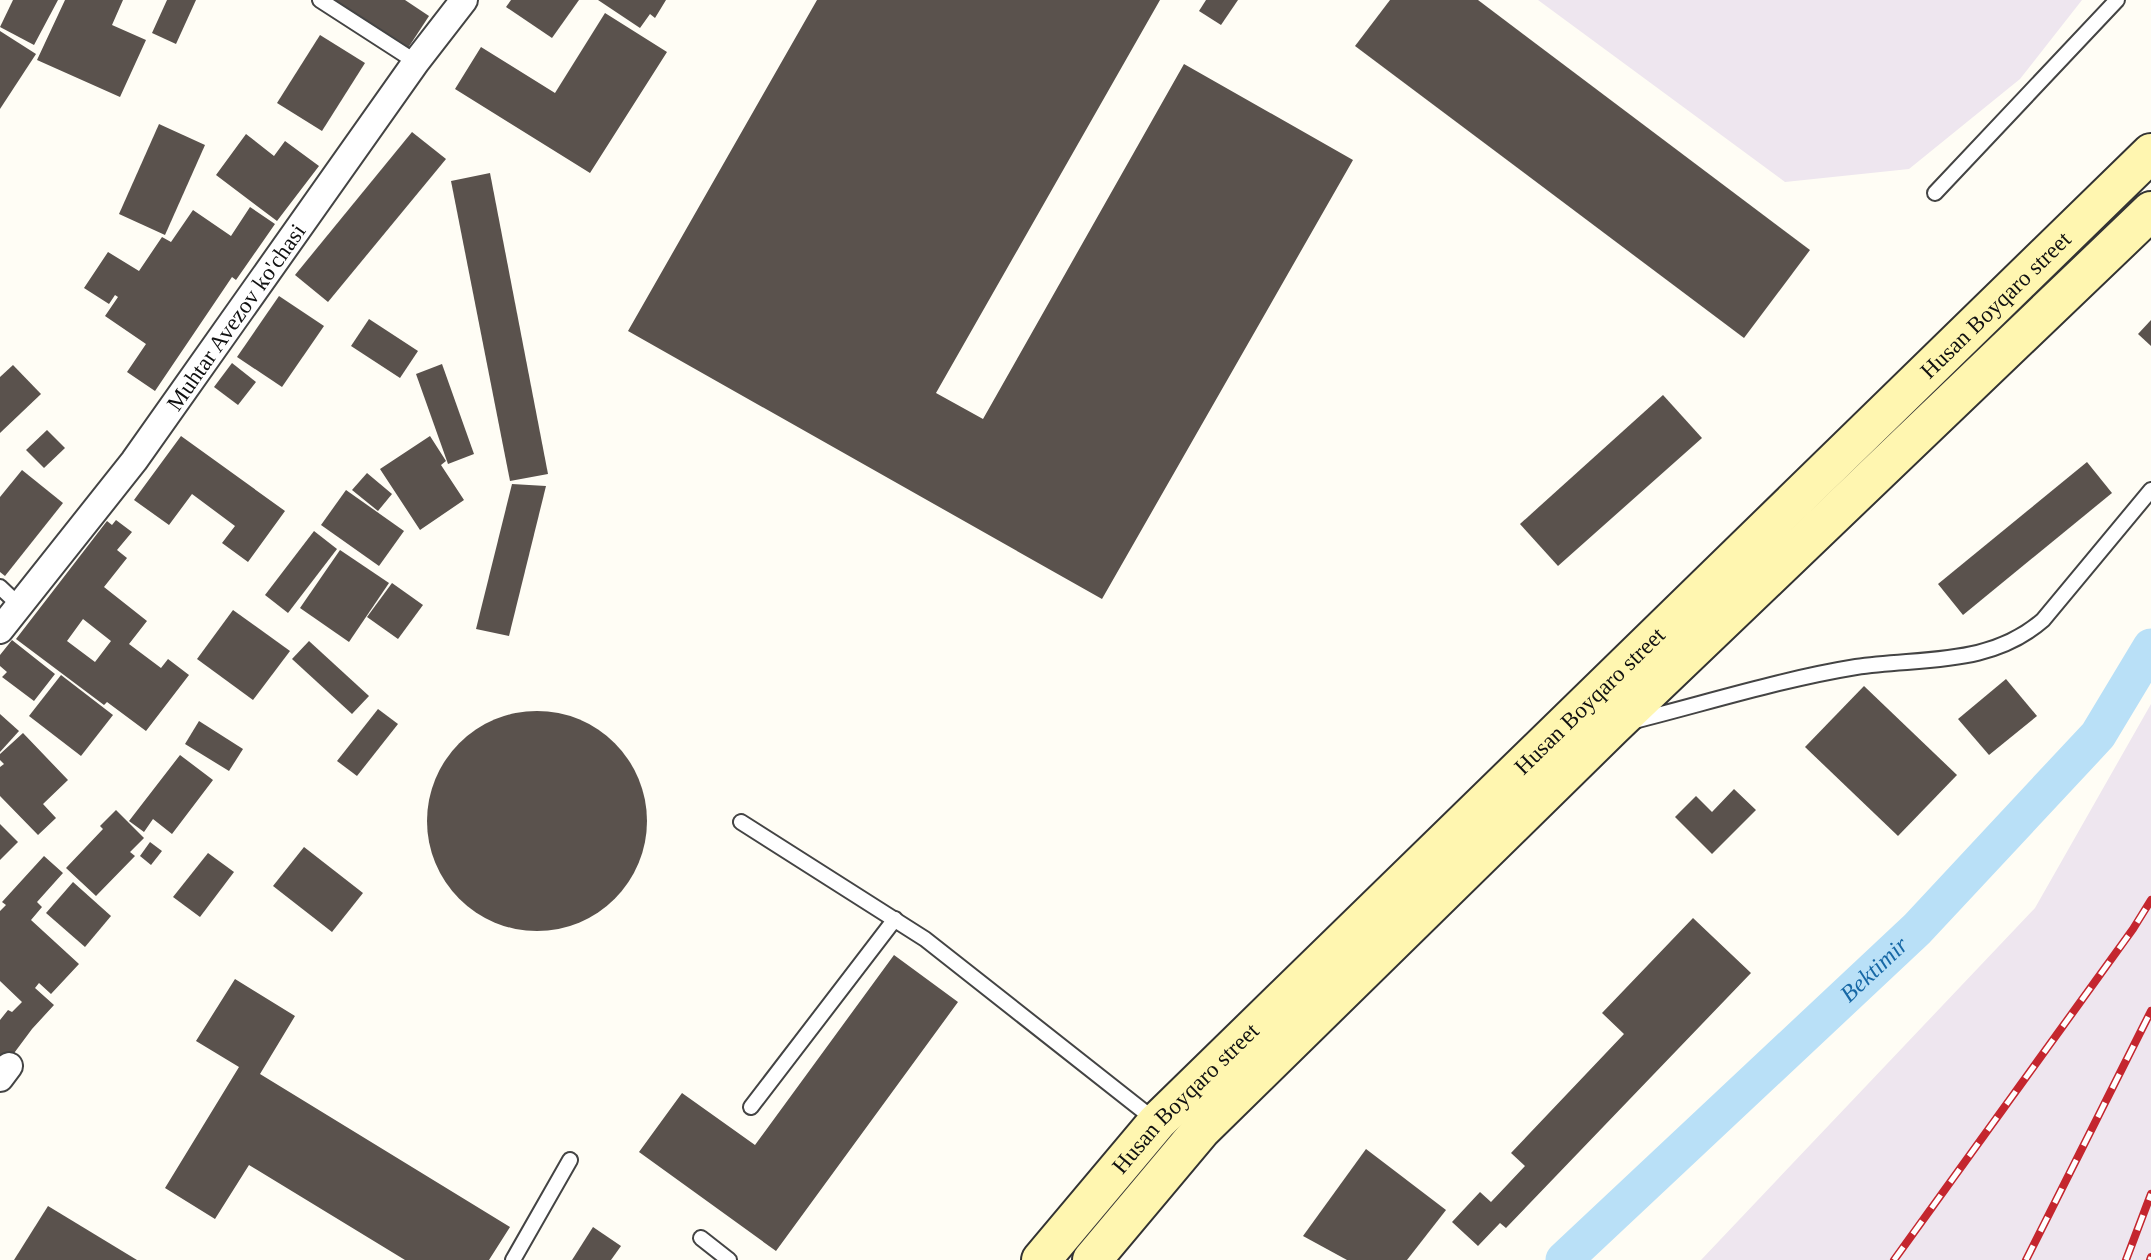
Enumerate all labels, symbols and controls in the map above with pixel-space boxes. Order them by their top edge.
street label: Muhtar Avezov ko'chasi [161,219,310,415]
street label: Husan Boyqaro street [1915,226,2076,383]
street label: Husan Boyqaro street [1509,622,1670,779]
water label: Bektimir [1835,931,1914,1007]
street label: Husan Boyqaro street [1107,1017,1264,1178]

